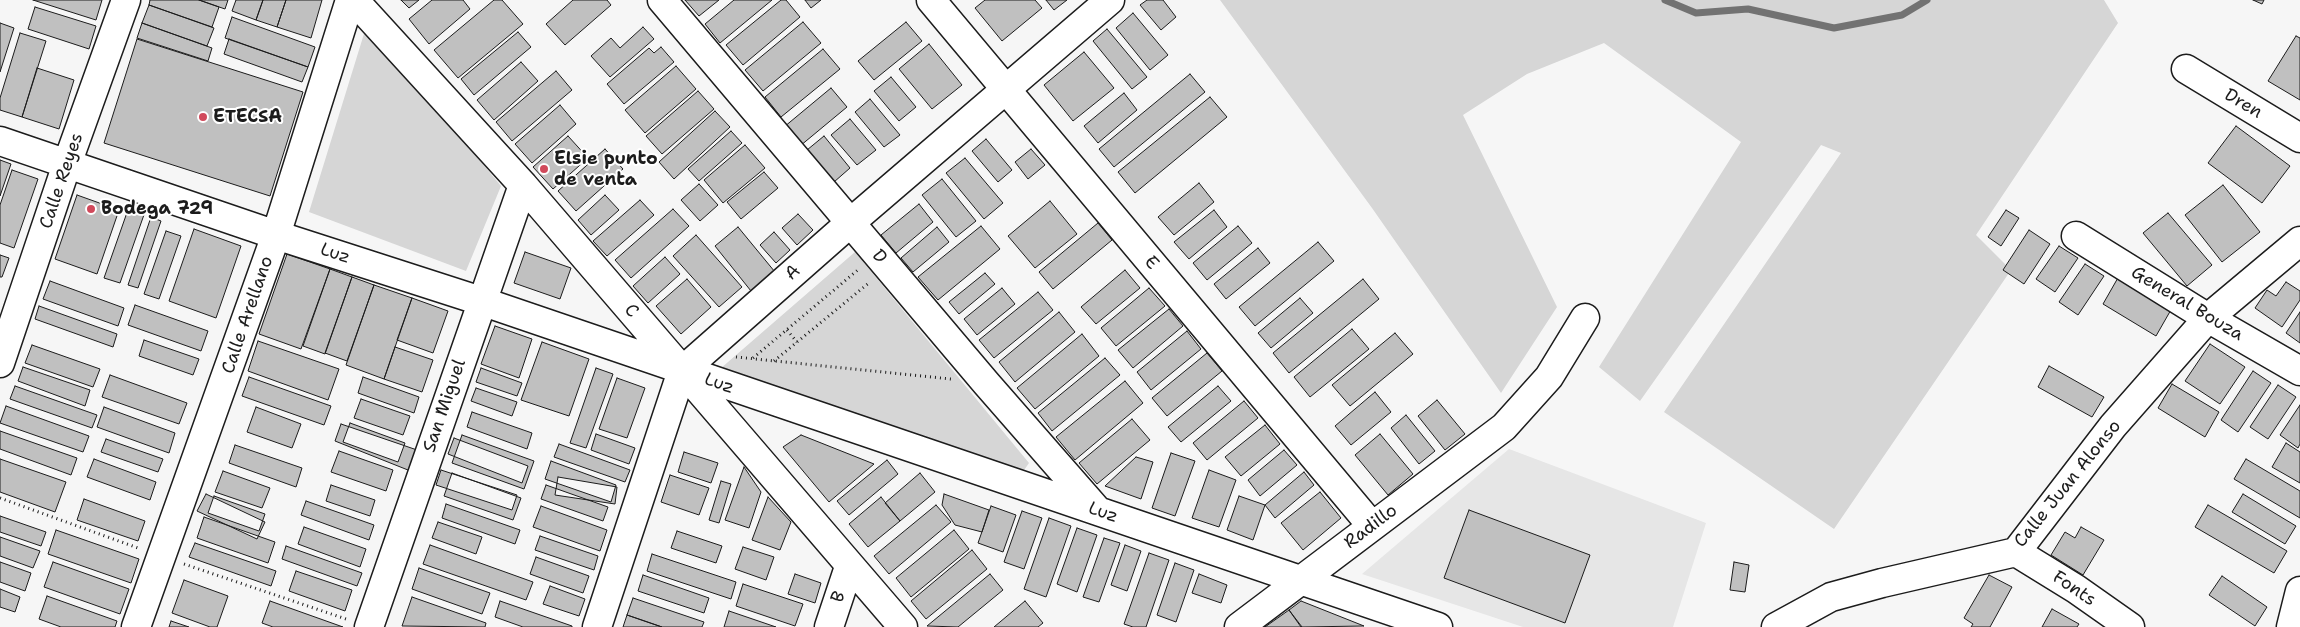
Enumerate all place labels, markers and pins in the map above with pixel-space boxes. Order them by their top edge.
place label: ETECSA [213,106,282,128]
marker: ETECSA [197,111,209,123]
place label: Elsie punto de venta [554,148,658,190]
marker: Elsie punto de venta [538,163,550,175]
place label: Bodega 729 [101,198,213,220]
marker: Bodega 729 [85,203,97,215]

